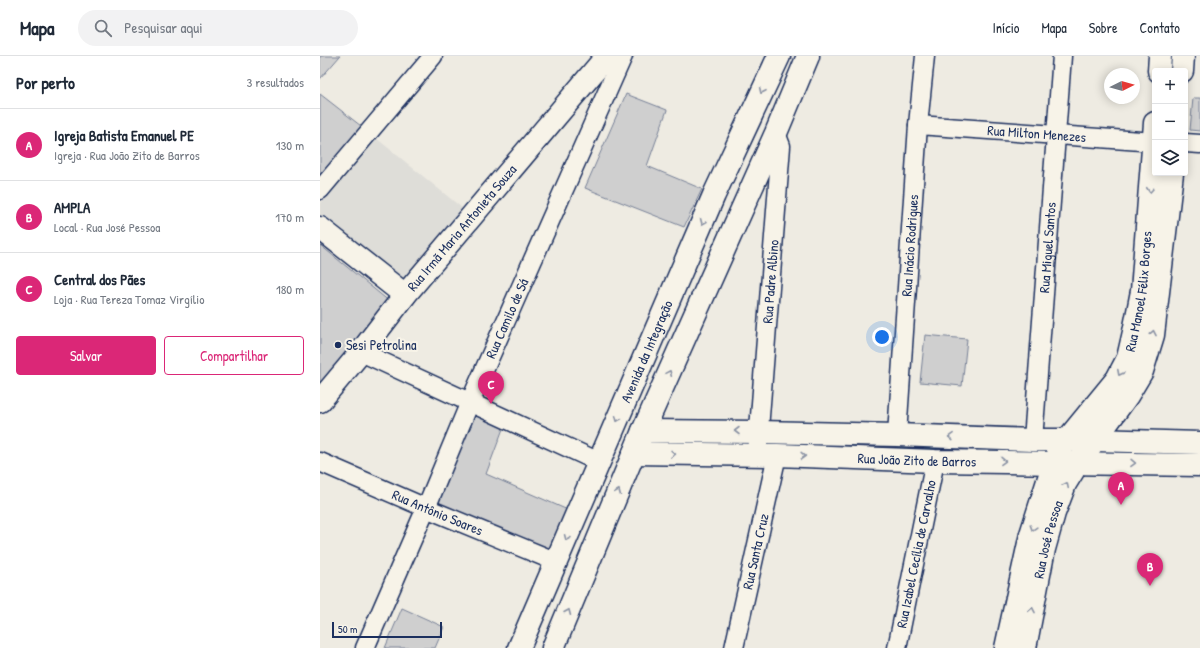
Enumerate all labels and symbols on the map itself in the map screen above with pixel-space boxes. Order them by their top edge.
north arrow [1104,68,1140,104]
one-way arrow [759,87,767,95]
street label: Rua Milton Menezes [987,120,1087,146]
street label: Rua Irmã Maria Antonieta Souza [403,160,521,295]
one-way arrow [1145,187,1154,193]
street label: Rua Inácio Rodrigues [896,194,922,297]
street label: Rua Miguel Santos [1034,202,1060,293]
one-way arrow [699,219,707,226]
street label: Rua Manoel Félix Borges [1120,230,1156,353]
street label: Rua Padre Albino [757,238,783,324]
street label: Rua Camilo de Sá [481,275,533,361]
street label: Avenida da Integração [616,297,677,405]
your location [872,327,892,347]
one-way arrow [1148,330,1157,337]
place label: Sesi Petrolina [346,335,417,354]
marker: Sesi Petrolina [333,340,343,350]
one-way arrow [1117,368,1125,376]
one-way arrow [664,369,672,377]
pin: C [478,371,504,404]
one-way arrow [614,415,622,422]
one-way arrow [734,427,740,436]
one-way arrow [948,433,954,441]
street label: Rua João Zito de Barros [857,448,976,471]
one-way arrow [670,450,676,458]
one-way arrow [800,451,806,460]
one-way arrow [1000,457,1006,465]
one-way arrow [1130,459,1136,467]
pin: A [1108,472,1134,505]
street label: Rua Izabel Cecília de Carvalho [891,478,940,629]
one-way arrow [1061,481,1069,489]
street label: Rua Antônio Soares [389,485,486,539]
one-way arrow [613,489,621,496]
street label: Rua José Pessoa [1029,497,1067,580]
street label: Rua Santa Cruz [737,512,773,591]
one-way arrow [1029,524,1038,531]
one-way arrow [563,535,571,542]
pin: B [1137,553,1163,586]
one-way arrow [1028,607,1036,613]
one-way arrow [563,609,571,616]
scale bar [332,620,442,639]

